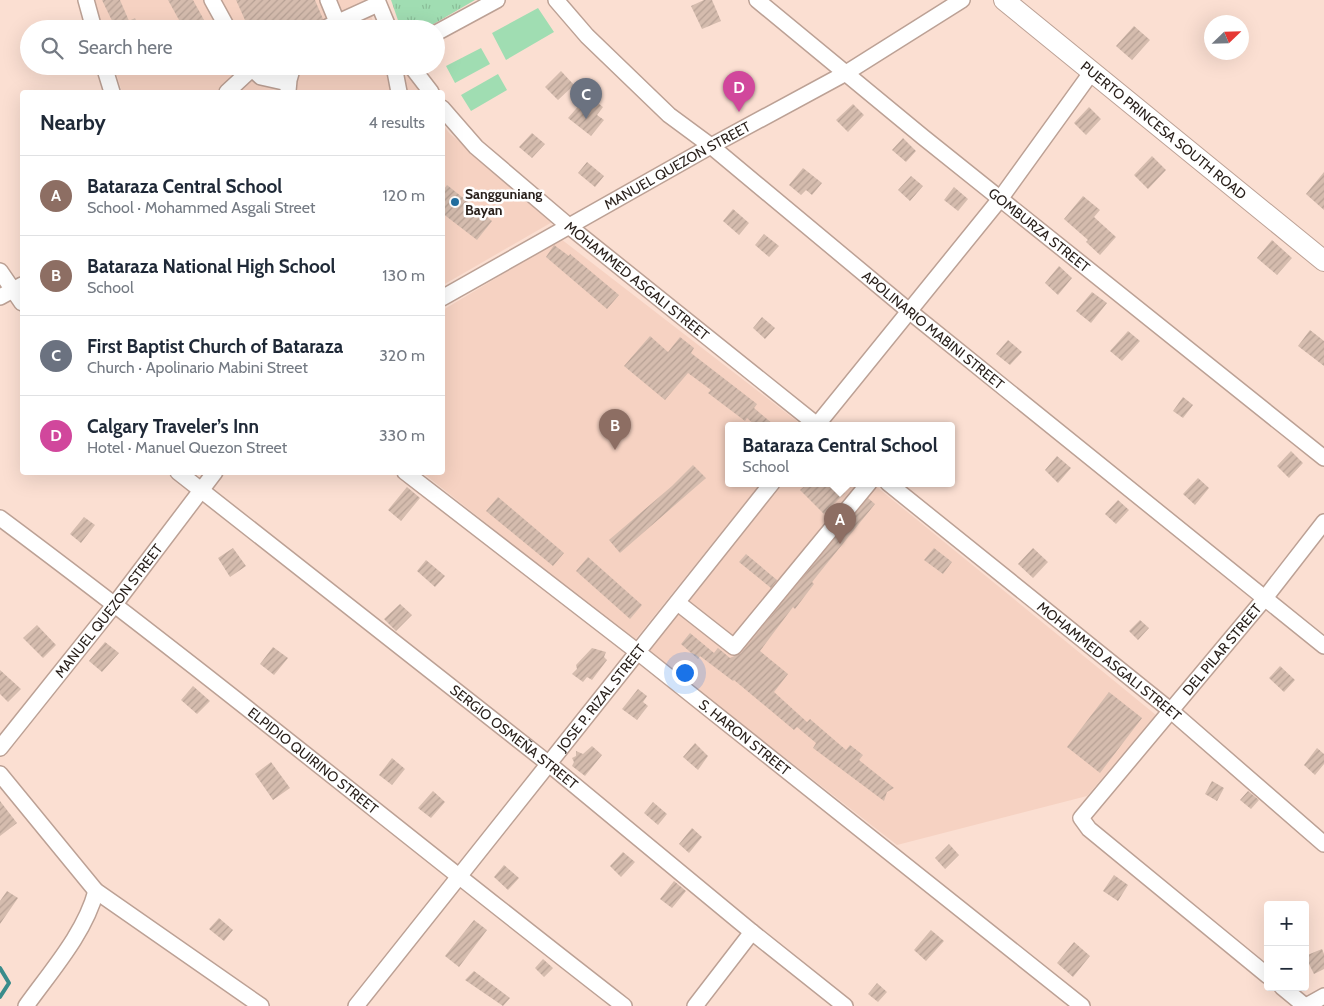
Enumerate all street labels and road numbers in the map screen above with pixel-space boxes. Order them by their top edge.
street label: PUERTO PRINCESA SOUTH ROAD [1077,57,1250,203]
street label: MANUEL QUEZON STREET [601,117,754,214]
street label: GOMBURZA STREET [985,184,1094,276]
street label: MOHAMMED ASGALI STREET [561,217,713,344]
street label: APOLINARIO MABINI STREET [858,267,1008,394]
street label: MANUEL QUEZON STREET [51,540,167,681]
street label: MOHAMMED ASGALI STREET [1033,598,1185,725]
street label: DEL PILAR STREET [1178,599,1266,699]
street label: JOSE P. RIZAL STREET [553,640,650,756]
street label: SERGIO OSMEÑA STREET [447,681,582,794]
street label: S. HARON STREET [695,695,795,780]
street label: ELPIDIO QUIRINO STREET [244,703,382,818]

